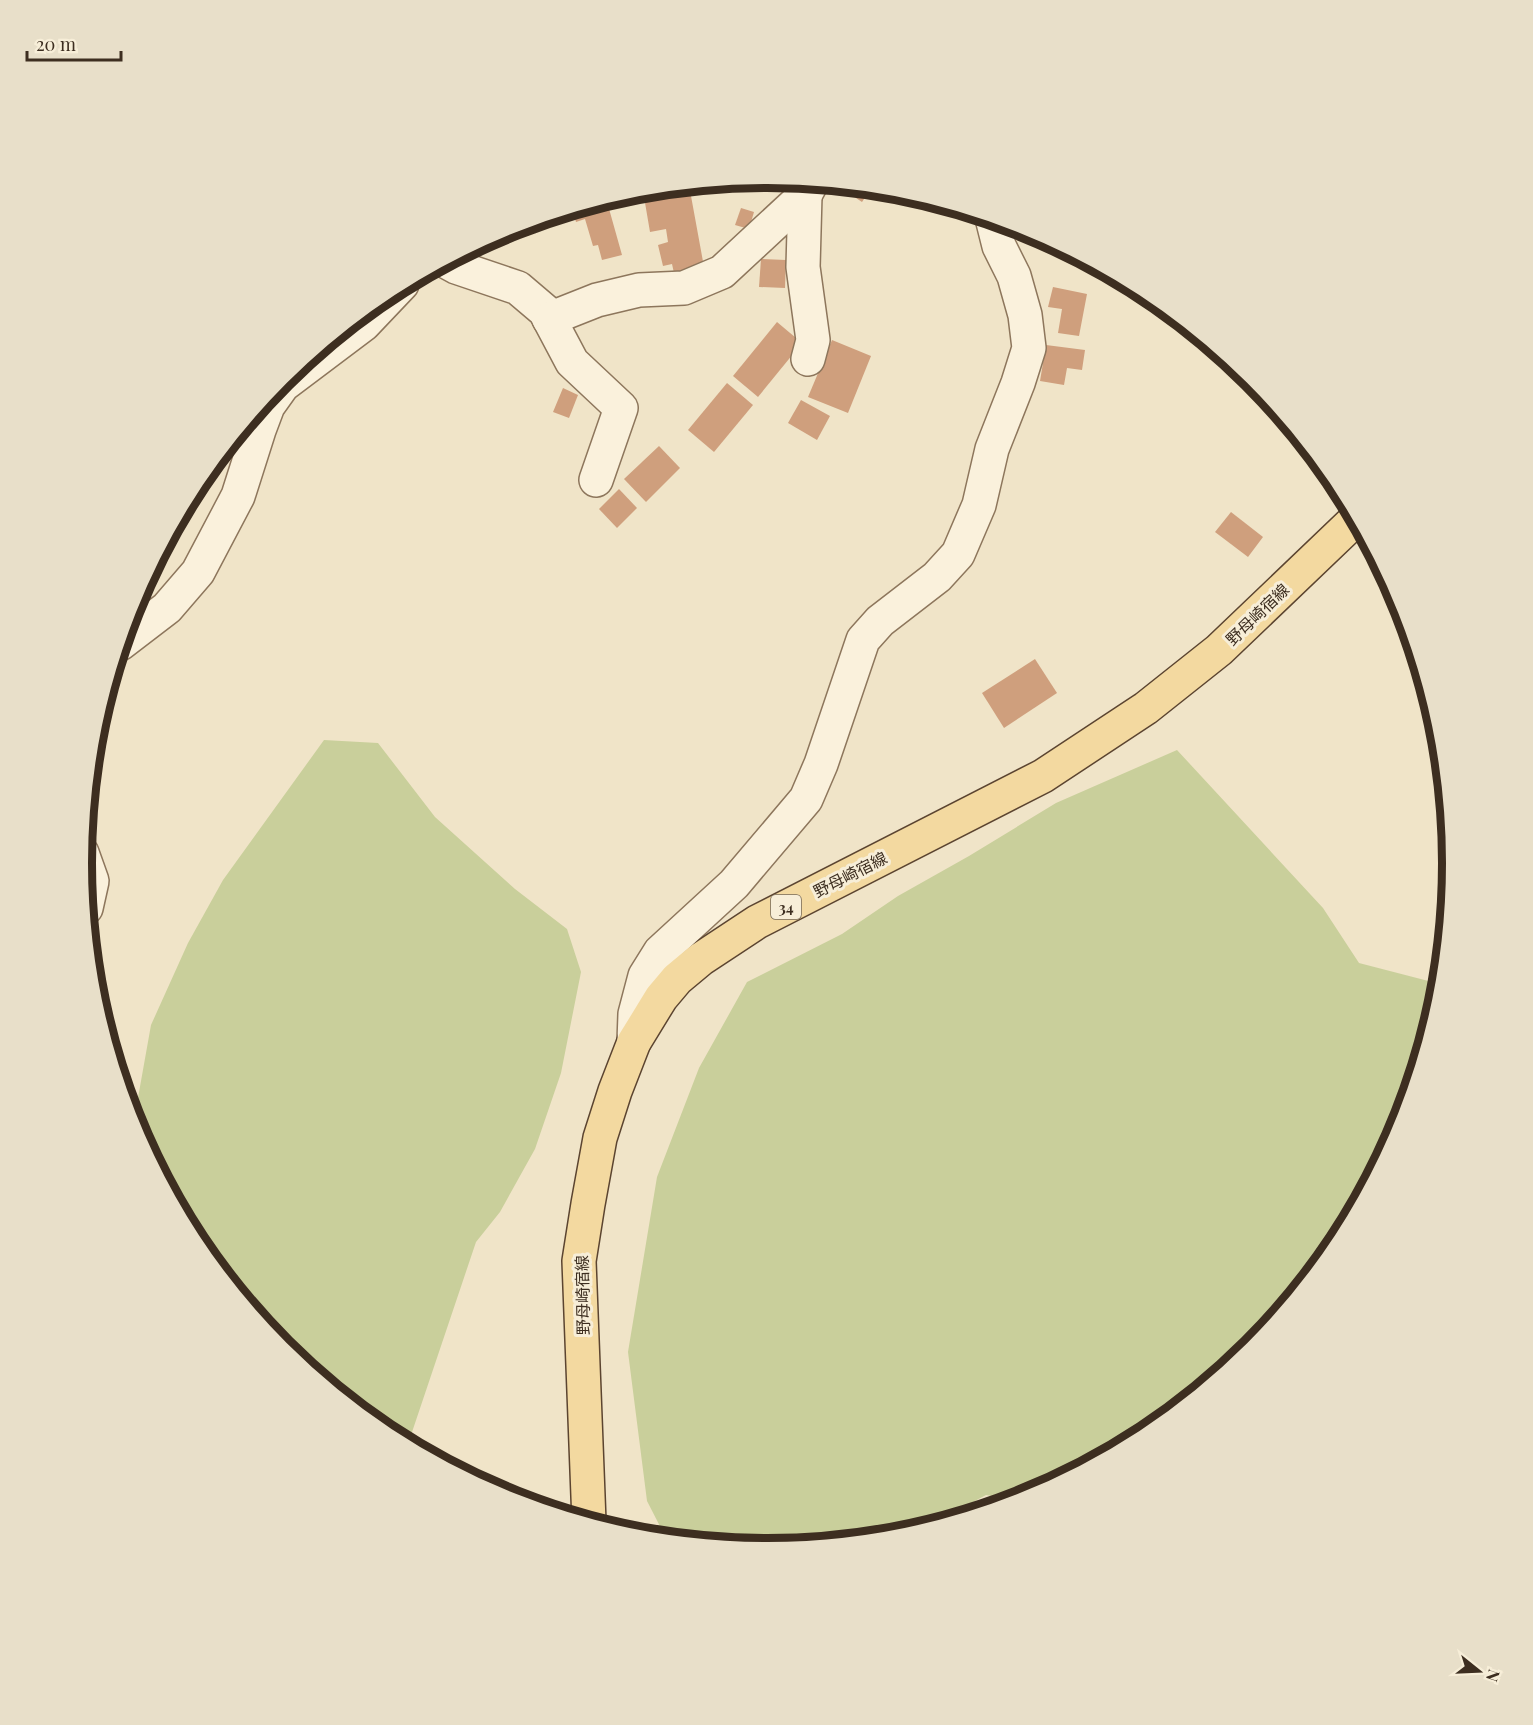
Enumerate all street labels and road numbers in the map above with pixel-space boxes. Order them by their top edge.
street label: 野母崎宿線 [1221,579,1293,649]
street label: 野母崎宿線 [810,846,890,902]
road number: 34 [771,895,801,919]
street label: 野母崎宿線 [571,1255,593,1335]

